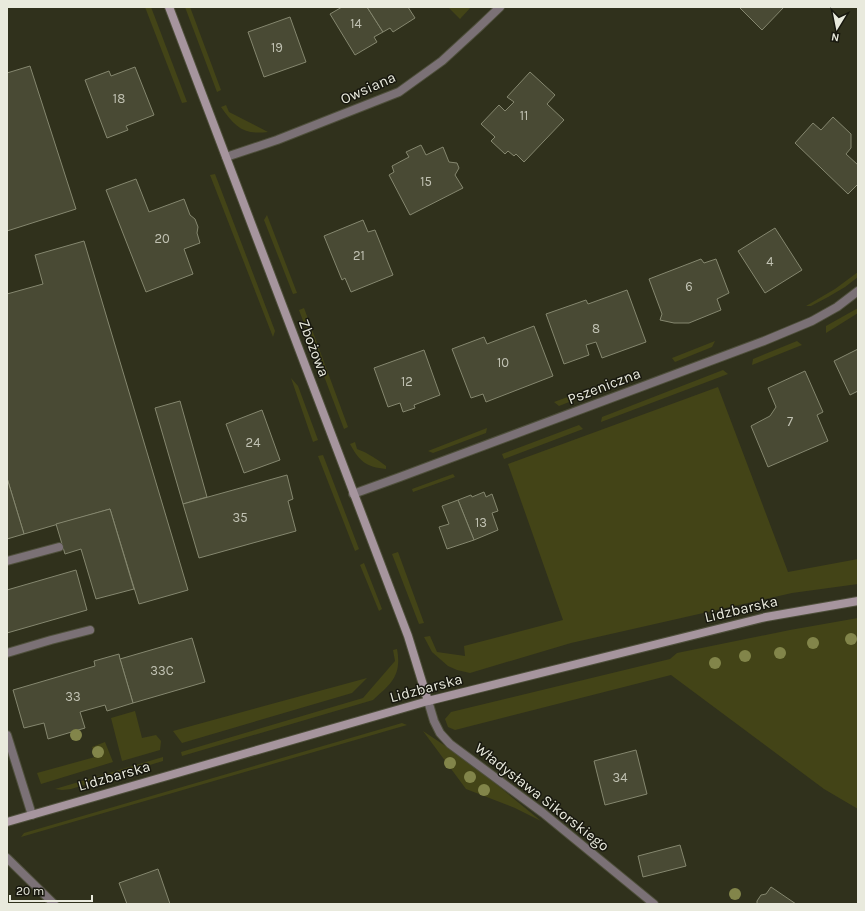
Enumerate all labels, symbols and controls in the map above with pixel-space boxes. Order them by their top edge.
north arrow [817,8,857,48]
house number: 14 [350,16,362,31]
text: N [830,30,840,44]
house number: 19 [271,40,283,55]
street label: Owsiana [338,68,398,108]
house number: 18 [113,91,125,106]
house number: 11 [520,108,528,123]
house number: 15 [420,174,432,189]
house number: 20 [154,231,170,246]
house number: 21 [353,248,365,263]
house number: 4 [766,254,774,269]
house number: 6 [685,279,693,294]
street label: Zbożowa [295,317,333,379]
house number: 8 [592,321,600,336]
house number: 10 [497,355,509,370]
street label: Pszeniczna [565,364,643,408]
house number: 12 [401,374,413,389]
house number: 7 [787,414,793,429]
house number: 24 [246,435,260,450]
house number: 35 [232,510,248,525]
house number: 13 [475,515,487,530]
street label: Lidzbarska [703,592,779,626]
house number: 33C [150,663,174,678]
street label: Lidzbarska [388,670,464,706]
house number: 33 [65,689,81,704]
street label: Władysława Sikorskiego [471,739,613,855]
street label: Lidzbarska [76,757,152,795]
house number: 34 [613,770,627,785]
scale bar [10,877,92,903]
text: 20 m [16,884,44,898]

